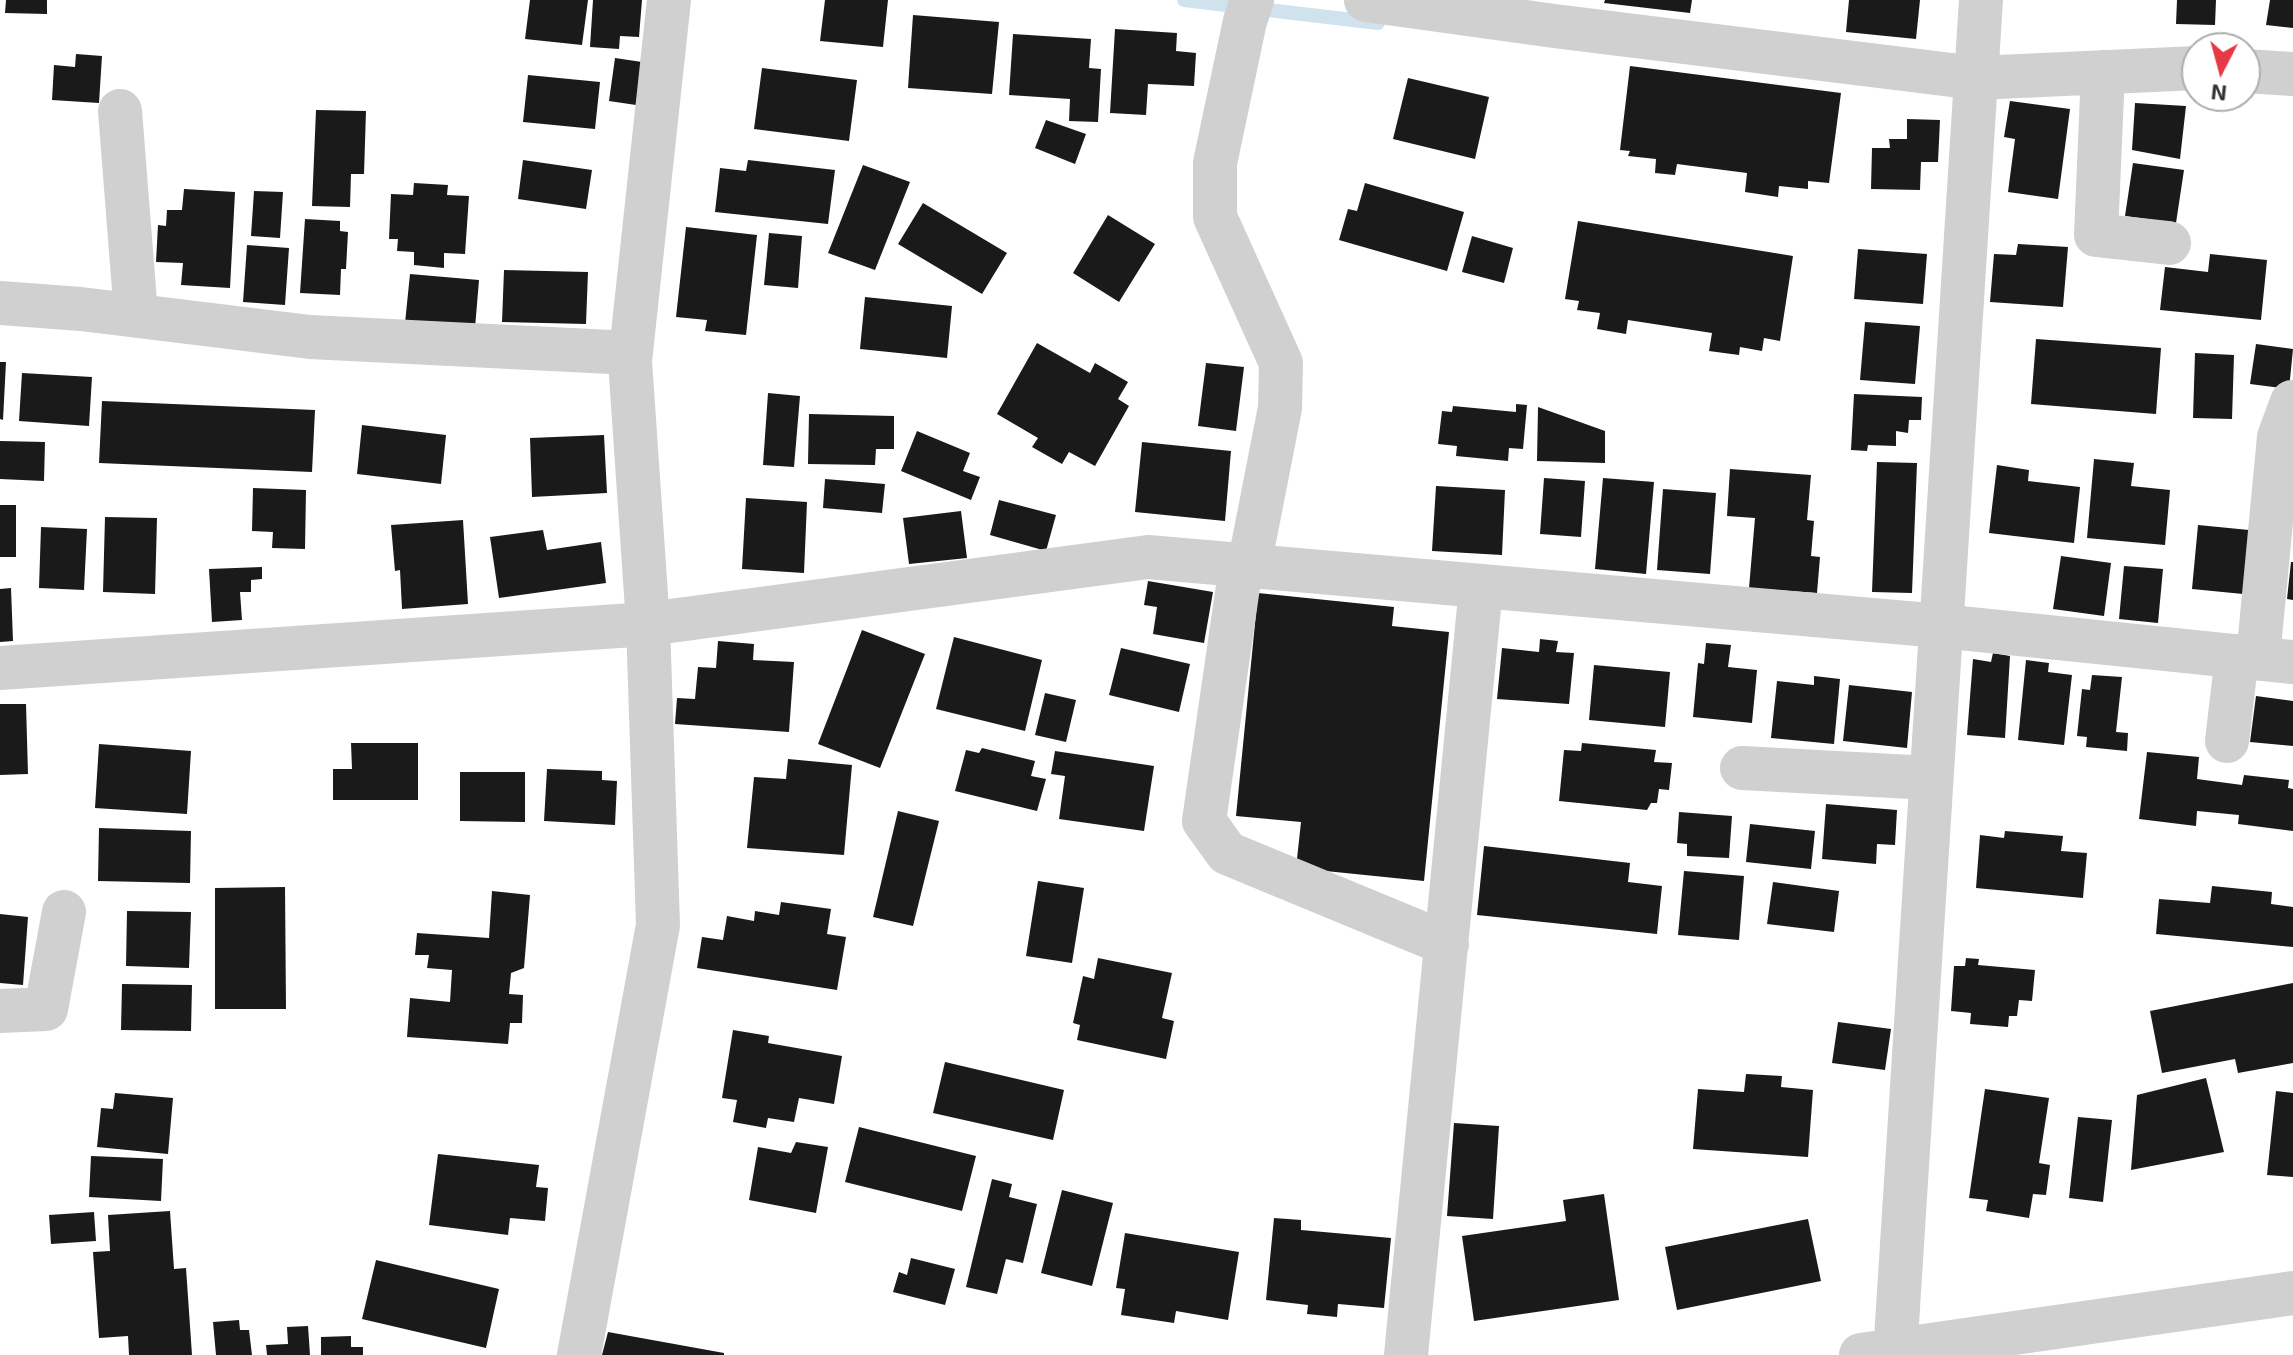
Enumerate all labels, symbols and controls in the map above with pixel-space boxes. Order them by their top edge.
north arrow [2181,32,2261,112]
text: N [2209,80,2228,108]

